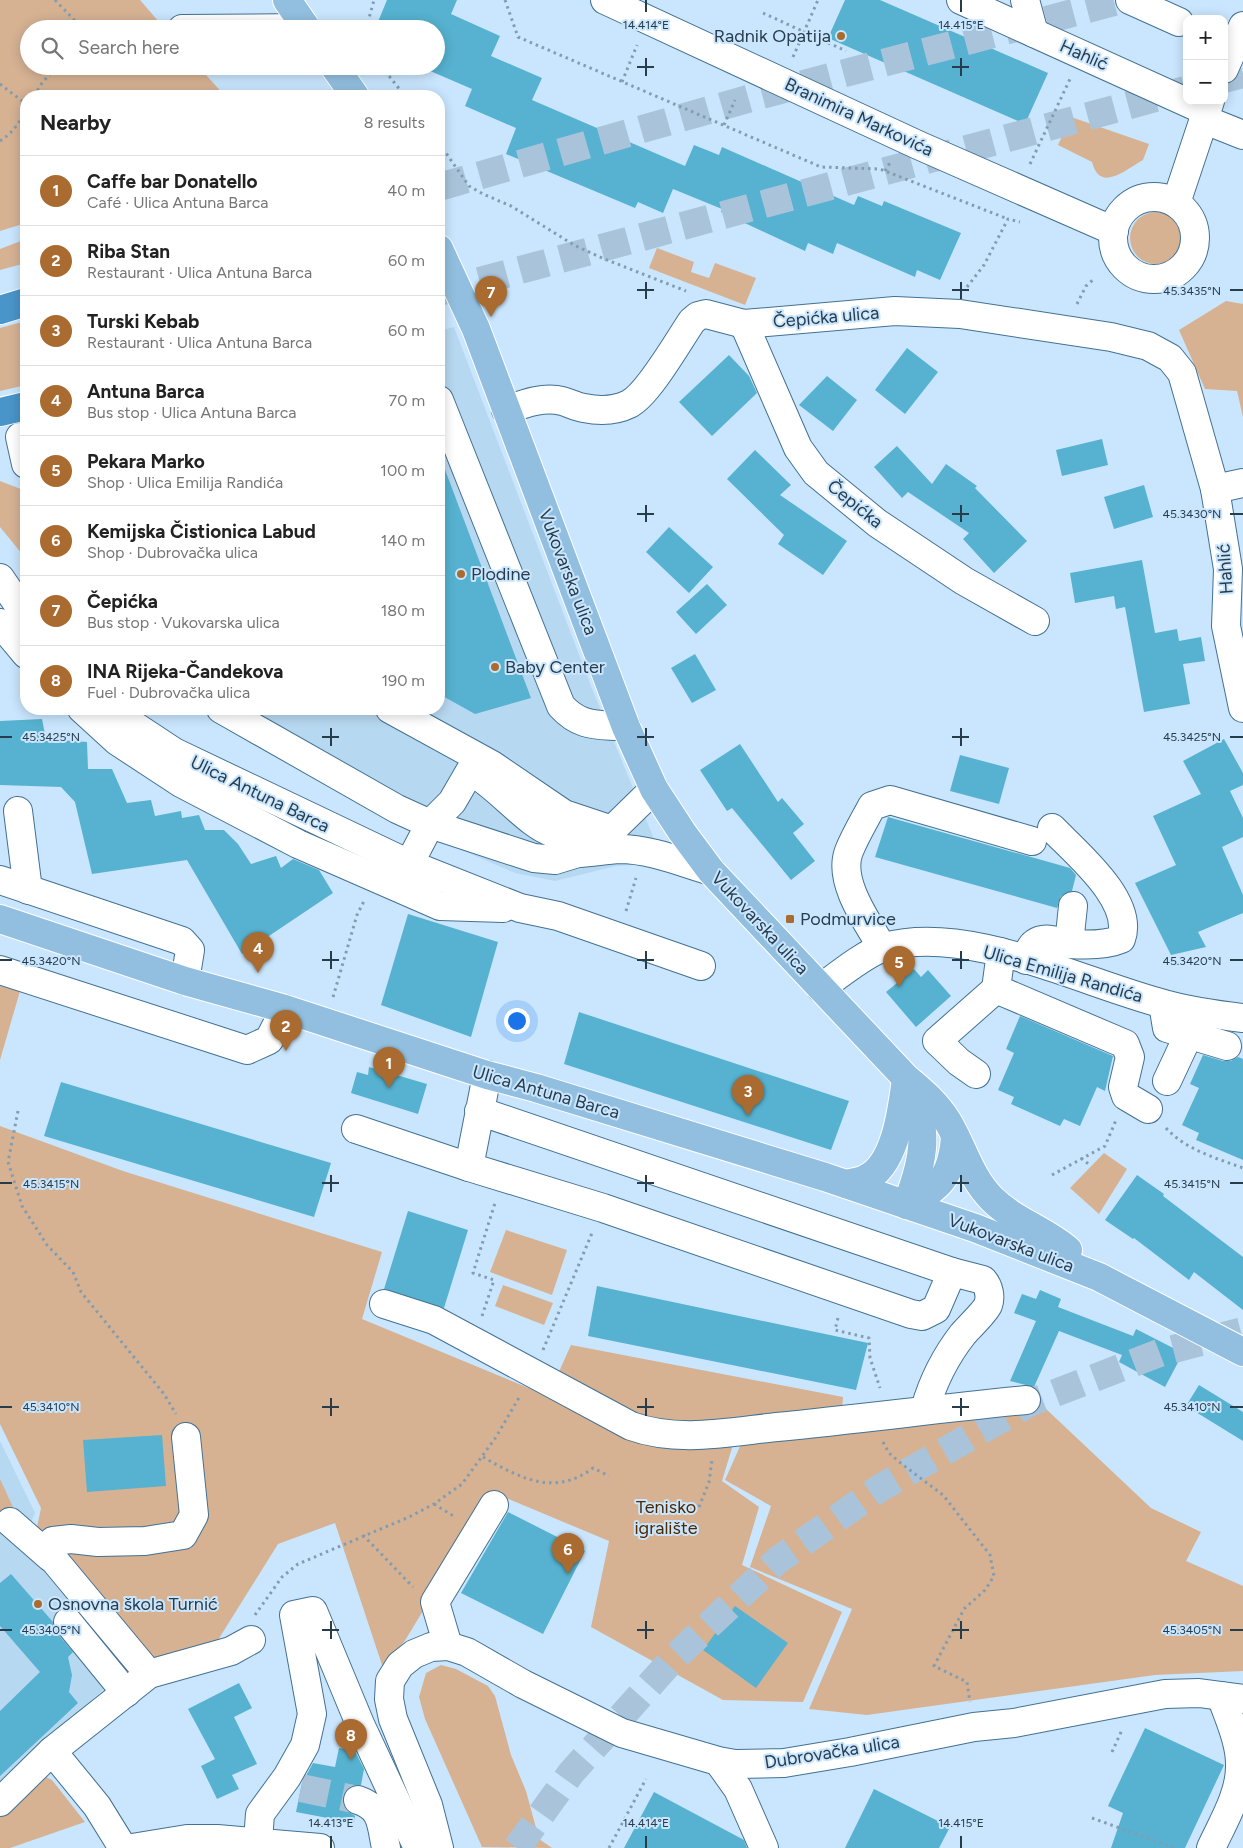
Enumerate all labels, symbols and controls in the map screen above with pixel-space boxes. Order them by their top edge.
map controls [1183,15,1228,105]
button: + [1183,15,1228,60]
text: 14.414°E [623,18,669,32]
text: 14.415°E [938,18,984,32]
search box [20,20,445,75]
place label: Radnik Opatija [714,25,831,47]
marker: Radnik Opatija [835,30,847,42]
icon: search [38,34,66,62]
street label: Hahlić [1056,35,1112,75]
text: Search here [78,36,180,59]
button: − [1183,60,1228,105]
street label: Branimira Markovića [781,73,937,161]
text: Nearby [40,110,111,135]
text: 8 results [364,113,425,132]
text: Caffe bar Donatello [87,170,257,193]
text: 1 [53,181,59,200]
text: 40 m [387,181,425,200]
text: Café · Ulica Antuna Barca [87,193,269,212]
text: Riba Stan [87,240,170,263]
text: 2 [51,251,61,270]
text: 60 m [388,251,425,270]
text: Restaurant · Ulica Antuna Barca [87,263,312,282]
pin: 7 [475,276,507,317]
text: 45.3435°N [1163,284,1221,298]
street label: Čepićka ulica [772,301,880,333]
text: Turski Kebab [87,310,199,333]
text: 3 [52,321,60,340]
text: 60 m [388,321,425,340]
text: Restaurant · Ulica Antuna Barca [87,333,312,352]
text: Antuna Barca [87,380,205,403]
text: 4 [51,391,61,410]
text: 70 m [389,391,425,410]
text: Bus stop · Ulica Antuna Barca [87,403,297,422]
text: Pekara Marko [87,450,205,473]
text: 5 [51,461,61,480]
text: 100 m [380,461,425,480]
text: Shop · Ulica Emilija Randića [87,473,283,492]
street label: Čepićka [823,475,887,533]
street label: Vukovarska ulica [534,506,602,638]
text: 45.3430°N [1163,507,1221,521]
text: Kemijska Čistionica Labud [87,520,316,543]
text: 6 [51,531,61,550]
text: 140 m [381,531,425,550]
text: Shop · Dubrovačka ulica [87,543,258,562]
street label: Hahlić [1212,543,1238,595]
place label: Plodine [471,563,531,585]
marker: Plodine [455,568,467,580]
text: Čepićka [87,590,158,613]
text: 7 [52,601,60,620]
text: 180 m [381,601,425,620]
text: Bus stop · Vukovarska ulica [87,613,280,632]
place label: Baby Center [505,656,605,678]
text: INA Rijeka-Čandekova [87,660,283,683]
marker: Baby Center [489,661,501,673]
text: 8 [51,671,61,690]
text: 190 m [382,671,425,690]
text: Fuel · Dubrovačka ulica [87,683,250,702]
text: 45.3425°N [22,730,80,744]
text: 45.3425°N [1163,730,1221,744]
street label: Ulica Antuna Barca [187,751,333,837]
street label: Vukovarska ulica [707,867,813,979]
place label: Podmurvice [800,908,896,930]
marker: Podmurvice [784,913,796,925]
pin: 4 [242,932,274,973]
street label: Ulica Emilija Randića [981,941,1145,1007]
pin: 5 [883,946,915,987]
text: 45.3420°N [22,954,80,968]
text: 45.3420°N [1163,954,1221,968]
your location [504,1008,530,1034]
pin: 2 [270,1010,302,1051]
pin: 1 [373,1047,405,1088]
street label: Ulica Antuna Barca [470,1060,622,1124]
pin: 3 [732,1075,764,1116]
text: 45.3415°N [23,1177,79,1191]
text: 45.3415°N [1164,1177,1220,1191]
street label: Vukovarska ulica [945,1209,1077,1277]
text: 45.3410°N [22,1400,80,1414]
text: 45.3410°N [1163,1400,1221,1414]
park label: Tenisko igralište [634,1496,698,1539]
pin: 6 [552,1533,584,1574]
place label: Osnovna škola Turnić [48,1593,218,1615]
marker: Osnovna škola Turnić [32,1598,44,1610]
text: 45.3405°N [21,1623,81,1637]
text: 45.3405°N [1162,1623,1222,1637]
pin: 8 [335,1719,367,1760]
street label: Dubrovačka ulica [763,1730,901,1774]
text: 14.413°E [308,1816,354,1830]
text: 14.414°E [623,1816,669,1830]
text: 14.415°E [938,1816,984,1830]

